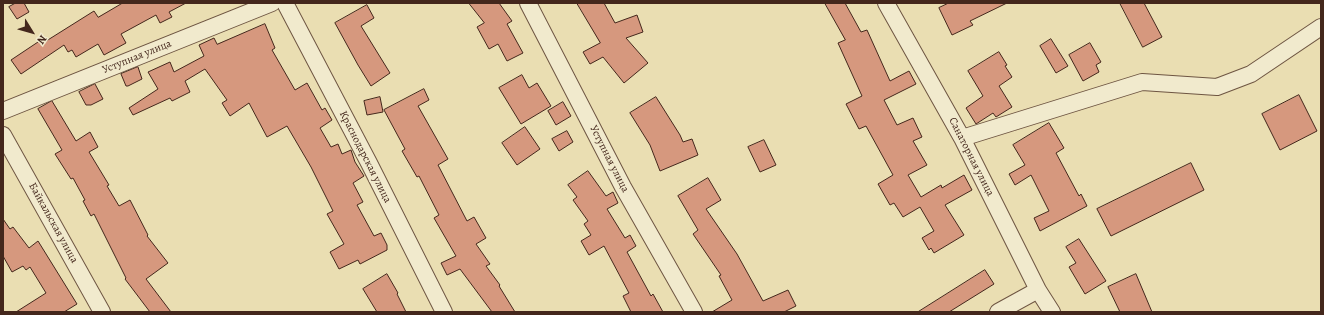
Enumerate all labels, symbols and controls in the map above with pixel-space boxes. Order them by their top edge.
north arrow [12,12,52,52]
text: N [34,32,50,47]
street label: Уступная улица [100,37,174,77]
street label: Краснодарская улица [336,109,394,205]
street label: Санаторная улица [945,115,997,199]
street label: Уступная улица [586,123,632,195]
street label: Байкальская улица [25,181,81,265]

